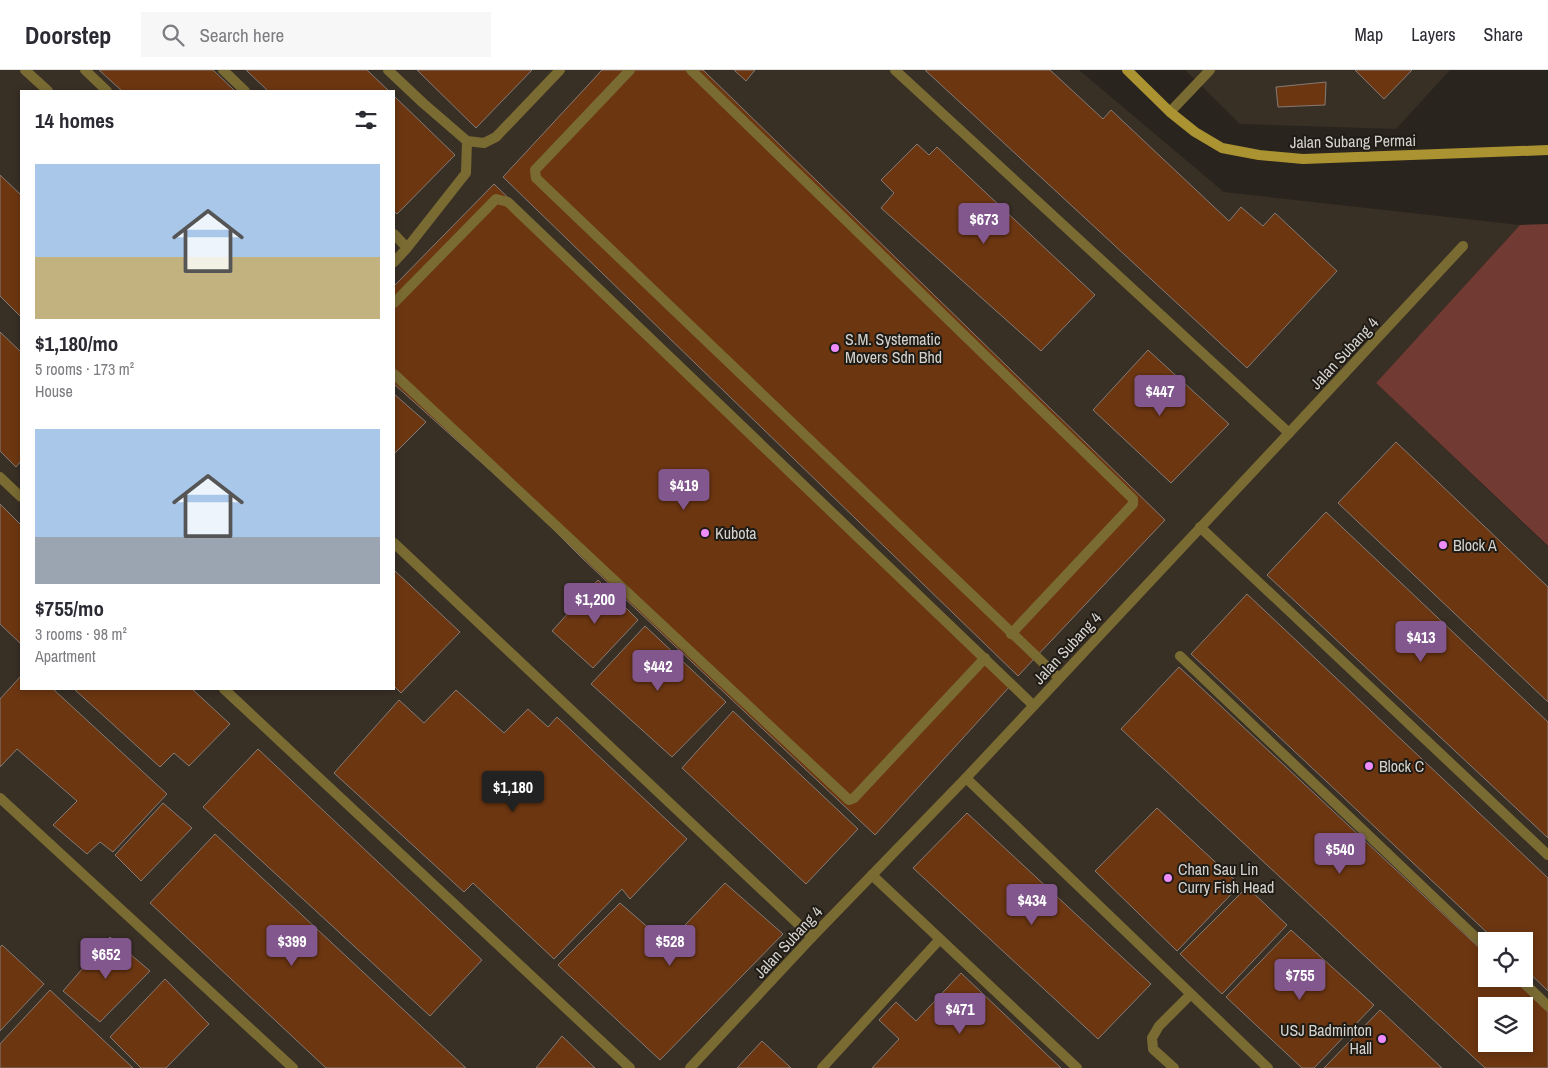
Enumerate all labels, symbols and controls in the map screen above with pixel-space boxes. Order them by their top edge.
search box [141,12,491,57]
text: Doorstep [25,19,111,51]
icon: search [159,21,187,49]
text: Search here [199,22,284,48]
text: Map [1355,22,1383,47]
text: Layers [1411,22,1456,47]
text: Share [1484,22,1523,47]
text: 14 homes [35,106,114,135]
icon: filters [352,106,380,134]
street label: Jalan Subang Permai [1290,129,1416,153]
icon: home [163,196,253,286]
pin: $673 [954,202,1014,245]
text: $673 [969,208,999,230]
street label: Jalan Subang 4 [1305,312,1383,394]
place label: S.M. Systematic Movers Sdn Bhd [845,328,942,368]
text: $1,180/mo [35,329,118,358]
marker: S.M. Systematic Movers Sdn Bhd [829,342,841,354]
text: 5 rooms · 173 m² [35,358,134,380]
pin: $447 [1130,374,1190,417]
text: House [35,380,73,402]
text: $447 [1145,380,1175,402]
icon: home [163,461,253,551]
pin: $419 [654,468,714,511]
text: $419 [669,474,699,496]
place label: Kubota [715,522,757,544]
marker: Kubota [699,527,711,539]
place label: Block A [1453,534,1497,556]
marker: Block A [1437,539,1449,551]
pin: $1,200 [554,582,636,625]
text: $1,200 [575,588,615,610]
text: $755/mo [35,594,104,623]
street label: Jalan Subang 4 [1028,607,1106,689]
pin: $413 [1391,620,1451,663]
text: 3 rooms · 98 m² [35,623,127,645]
text: $413 [1406,626,1436,648]
text: Apartment [35,645,96,667]
pin: $442 [628,650,688,692]
text: $442 [643,655,673,677]
place label: Block C [1379,755,1424,777]
marker: Block C [1363,760,1375,772]
pin: $1,180 [472,770,554,813]
text: $1,180 [493,776,533,798]
pin: $540 [1310,832,1370,875]
text: $540 [1325,838,1355,860]
place label: Chan Sau Lin Curry Fish Head [1178,858,1274,898]
marker: Chan Sau Lin Curry Fish Head [1162,872,1174,884]
pin: $434 [1002,884,1062,926]
text: $434 [1017,889,1047,911]
street label: Jalan Subang 4 [749,901,827,983]
pin: $399 [262,924,322,967]
pin: $528 [640,924,700,967]
text: $399 [277,930,307,952]
text: $528 [655,930,685,952]
map controls [1478,932,1533,1052]
button: locate [1478,932,1533,987]
pin: $652 [76,938,136,980]
text: $652 [91,943,121,965]
pin: $755 [1270,958,1330,1001]
text: $755 [1285,964,1315,986]
pin: $471 [930,992,990,1035]
button: layers [1478,997,1533,1052]
text: $471 [945,998,975,1020]
place label: USJ Badminton Hall [1280,1019,1372,1059]
marker: USJ Badminton Hall [1376,1033,1388,1045]

